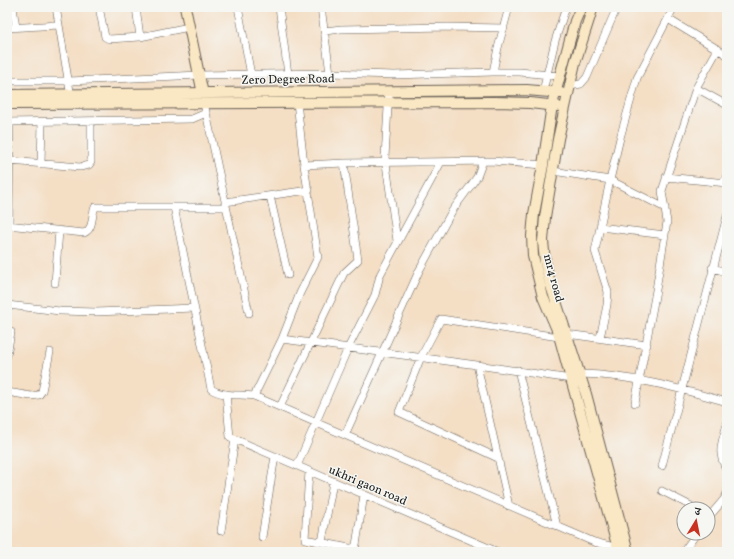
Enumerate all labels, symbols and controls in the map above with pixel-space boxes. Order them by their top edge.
street label: Zero Degree Road [241,71,335,89]
street label: mr4 road [539,252,567,304]
street label: ukhri gaon road [326,462,409,510]
north arrow [676,501,716,541]
text: उ [692,505,703,521]

